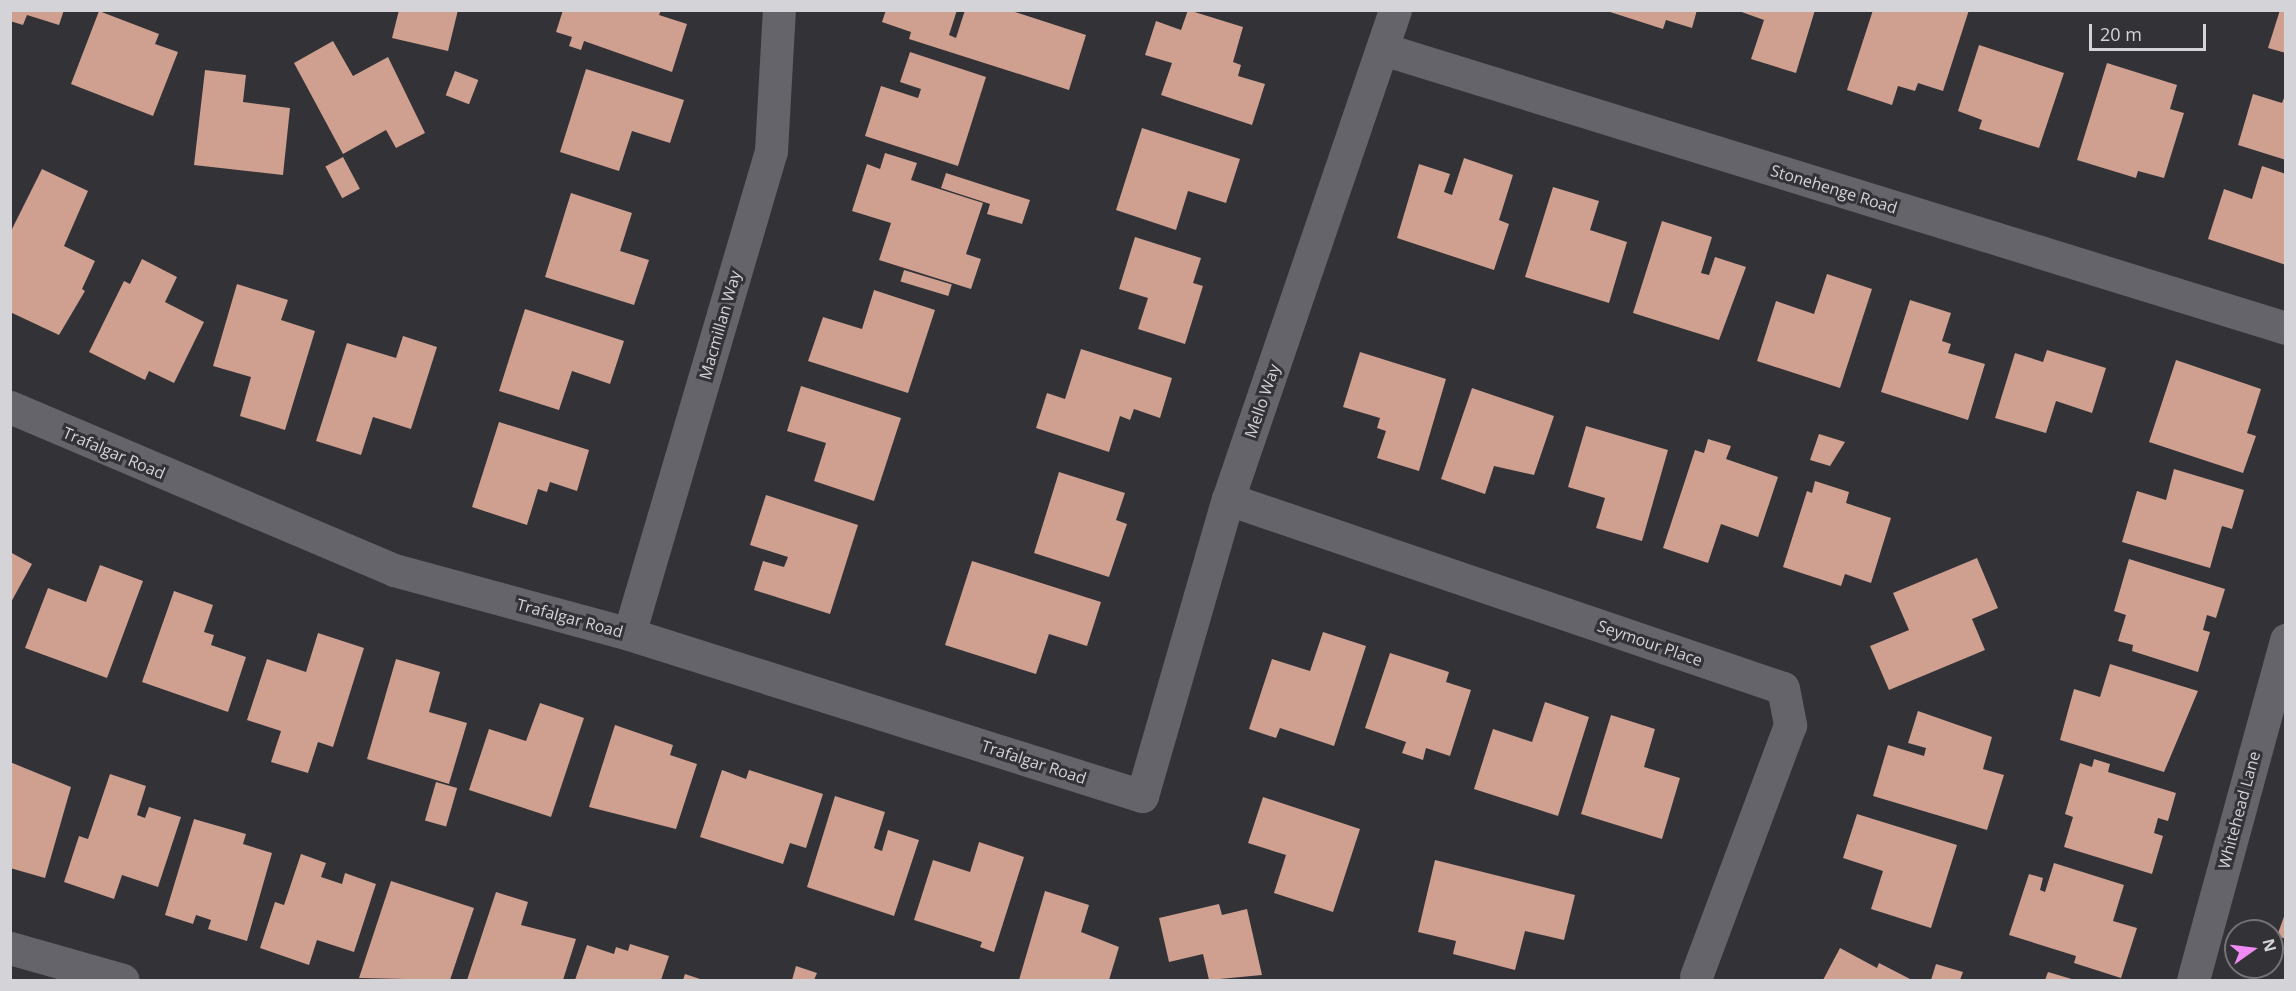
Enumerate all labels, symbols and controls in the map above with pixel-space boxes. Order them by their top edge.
scale bar [2092,12,2209,50]
text: 20 m [2100,22,2142,46]
street label: Stonehenge Road [1768,161,1900,217]
street label: Macmillan Way [695,268,745,382]
street label: Mello Way [1240,362,1284,440]
street label: Trafalgar Road [60,423,168,483]
street label: Trafalgar Road [515,595,625,641]
street label: Seymour Place [1595,616,1705,670]
street label: Trafalgar Road [979,736,1089,788]
street label: Whitehead Lane [2214,749,2264,871]
north arrow [2224,919,2284,979]
text: N [2257,936,2282,954]

